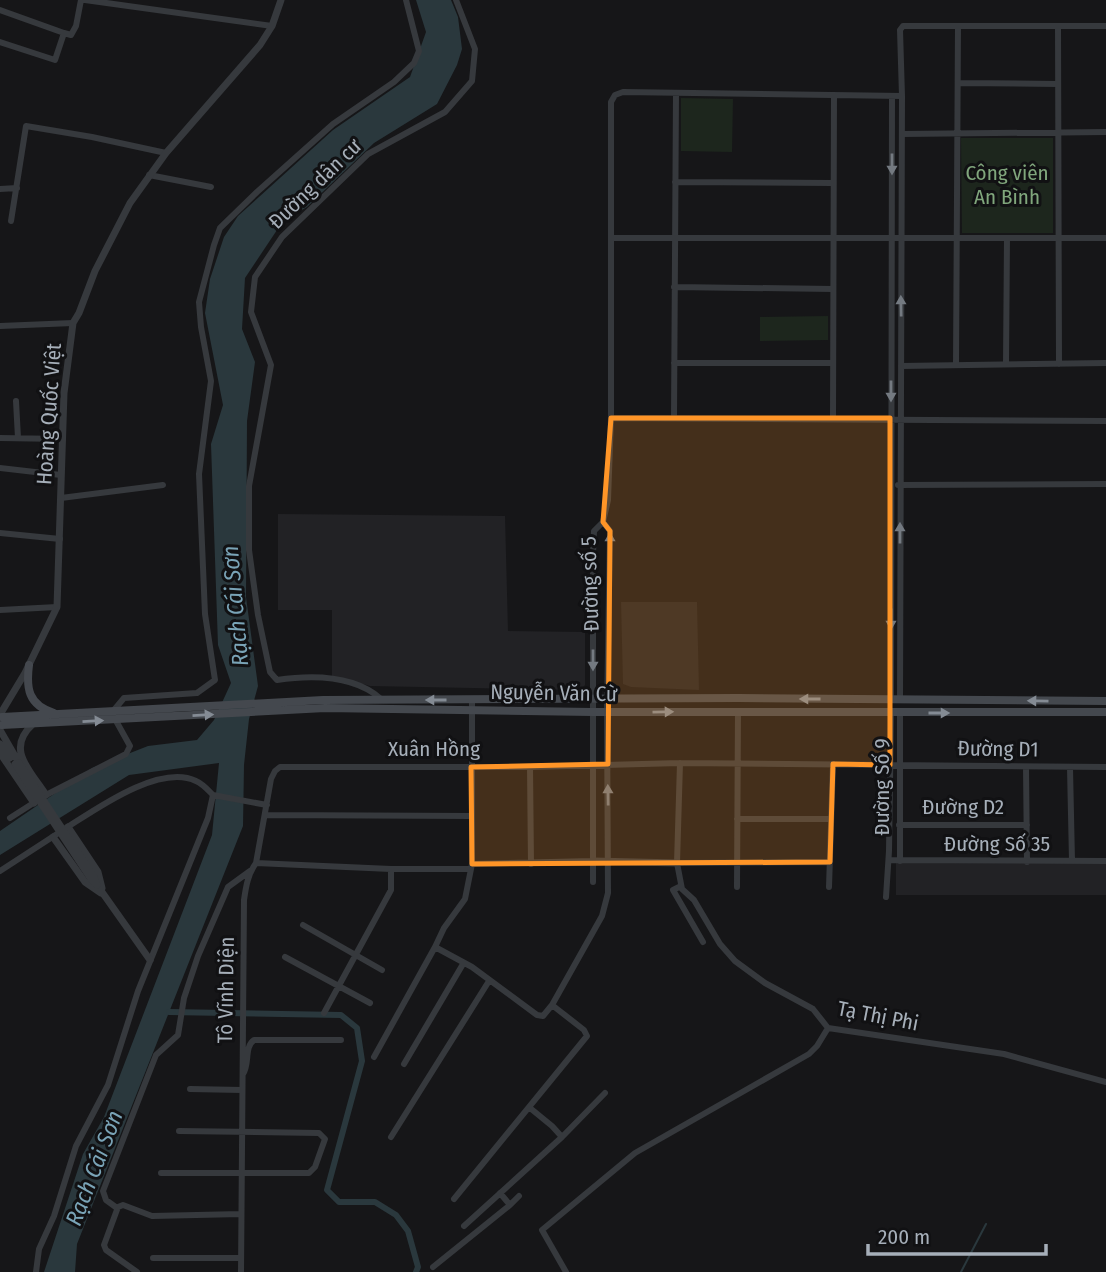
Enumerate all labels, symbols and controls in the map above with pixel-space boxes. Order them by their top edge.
street label: Đường dân cư [263,133,367,235]
one-way arrow [886,153,898,175]
park label: Công viên An Bình [965,160,1049,210]
one-way arrow [895,294,907,316]
street label: Hoàng Quốc Việt [31,342,67,486]
one-way arrow [885,381,897,403]
one-way arrow [894,522,906,544]
one-way arrow [604,532,616,554]
street label: Đường số 5 [575,536,605,632]
water label: Rạch Cái Sơn [216,545,254,667]
one-way arrow [885,608,896,630]
one-way arrow [587,649,599,671]
street label: Nguyễn Văn Cừ [490,679,618,707]
one-way arrow [799,693,821,705]
one-way arrow [425,694,447,706]
one-way arrow [1027,695,1049,707]
one-way arrow [652,706,674,717]
one-way arrow [928,707,950,719]
one-way arrow [193,709,215,720]
one-way arrow [82,715,104,726]
street label: Đường D1 [957,735,1039,763]
street label: Xuân Hồng [388,736,480,762]
street label: Đường Số 9 [869,738,895,836]
one-way arrow [603,784,614,806]
street label: Đường D2 [922,794,1004,820]
street label: Đường Số 35 [944,831,1050,857]
street label: Tô Vĩnh Diện [212,936,240,1044]
street label: Tạ Thị Phi [835,995,921,1037]
water label: Rạch Cái Sơn [59,1107,129,1229]
scale bar [868,1212,1046,1256]
text: 200 m [878,1224,930,1250]

